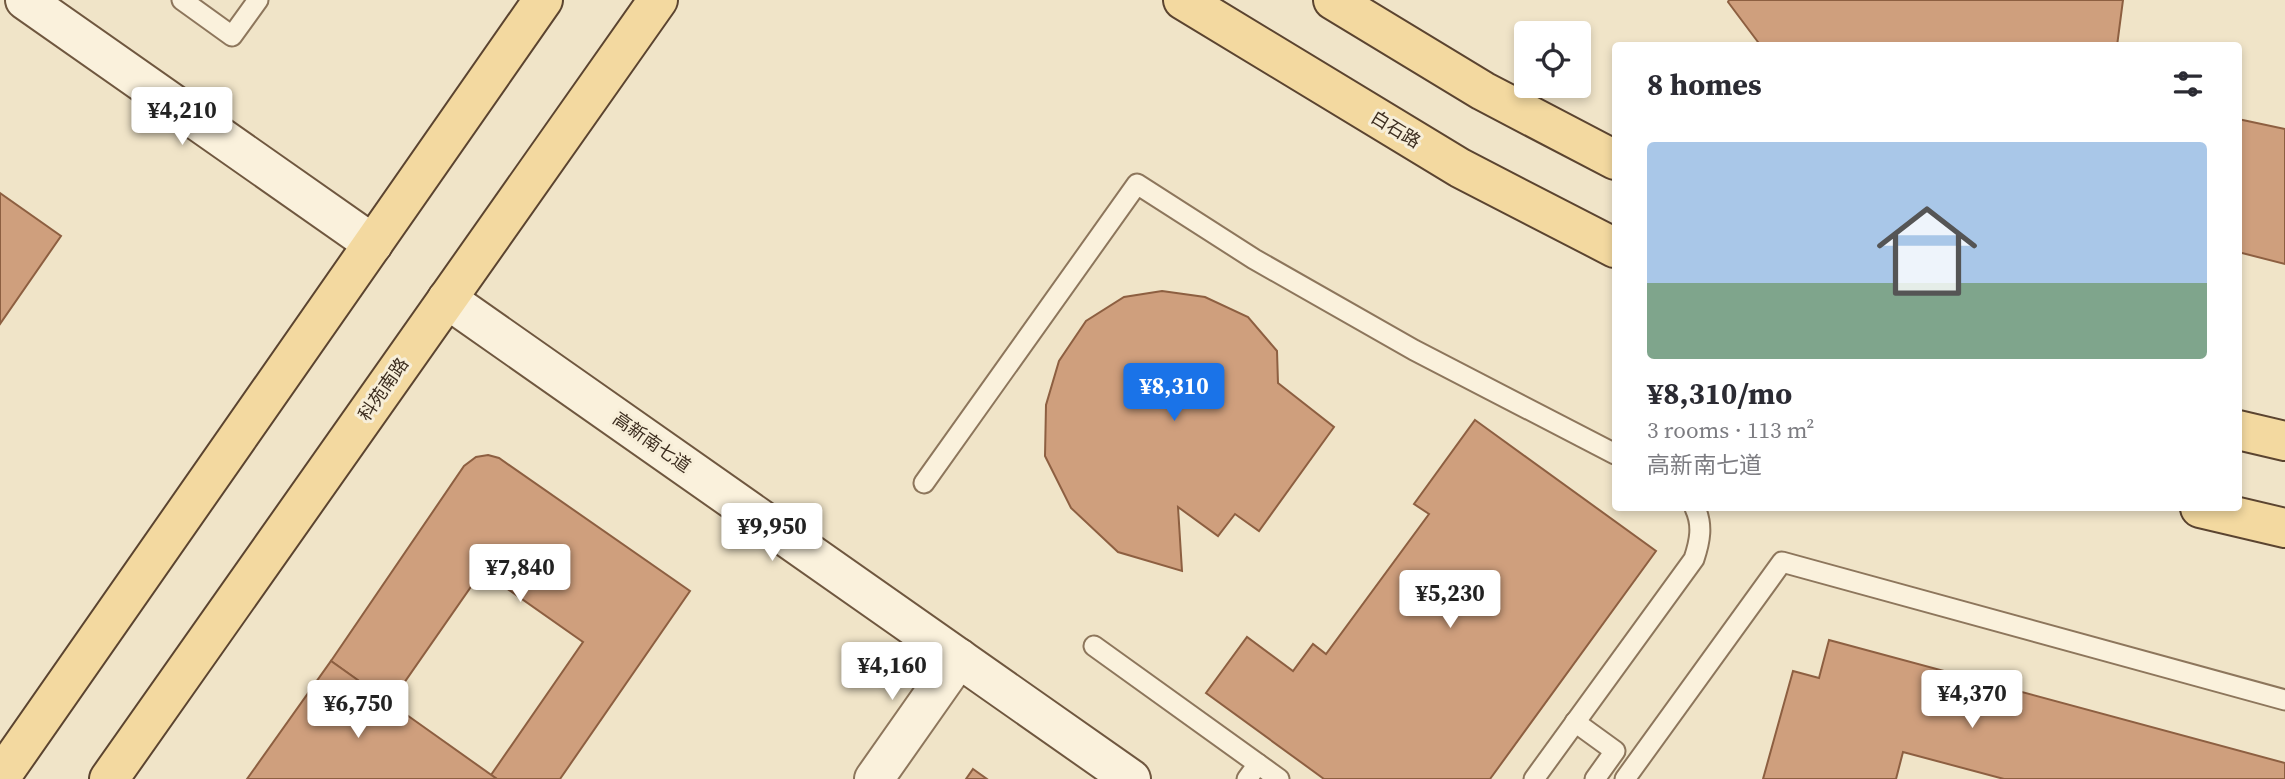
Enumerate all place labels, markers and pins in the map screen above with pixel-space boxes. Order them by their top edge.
pin: ¥4,210 [125,88,239,147]
pin: ¥8,310 [1117,364,1231,423]
pin: ¥9,950 [715,504,829,563]
pin: ¥7,840 [463,544,577,604]
pin: ¥5,230 [1393,570,1507,630]
pin: ¥4,160 [835,642,949,702]
pin: ¥4,370 [1915,670,2029,730]
pin: ¥6,750 [301,680,415,740]

